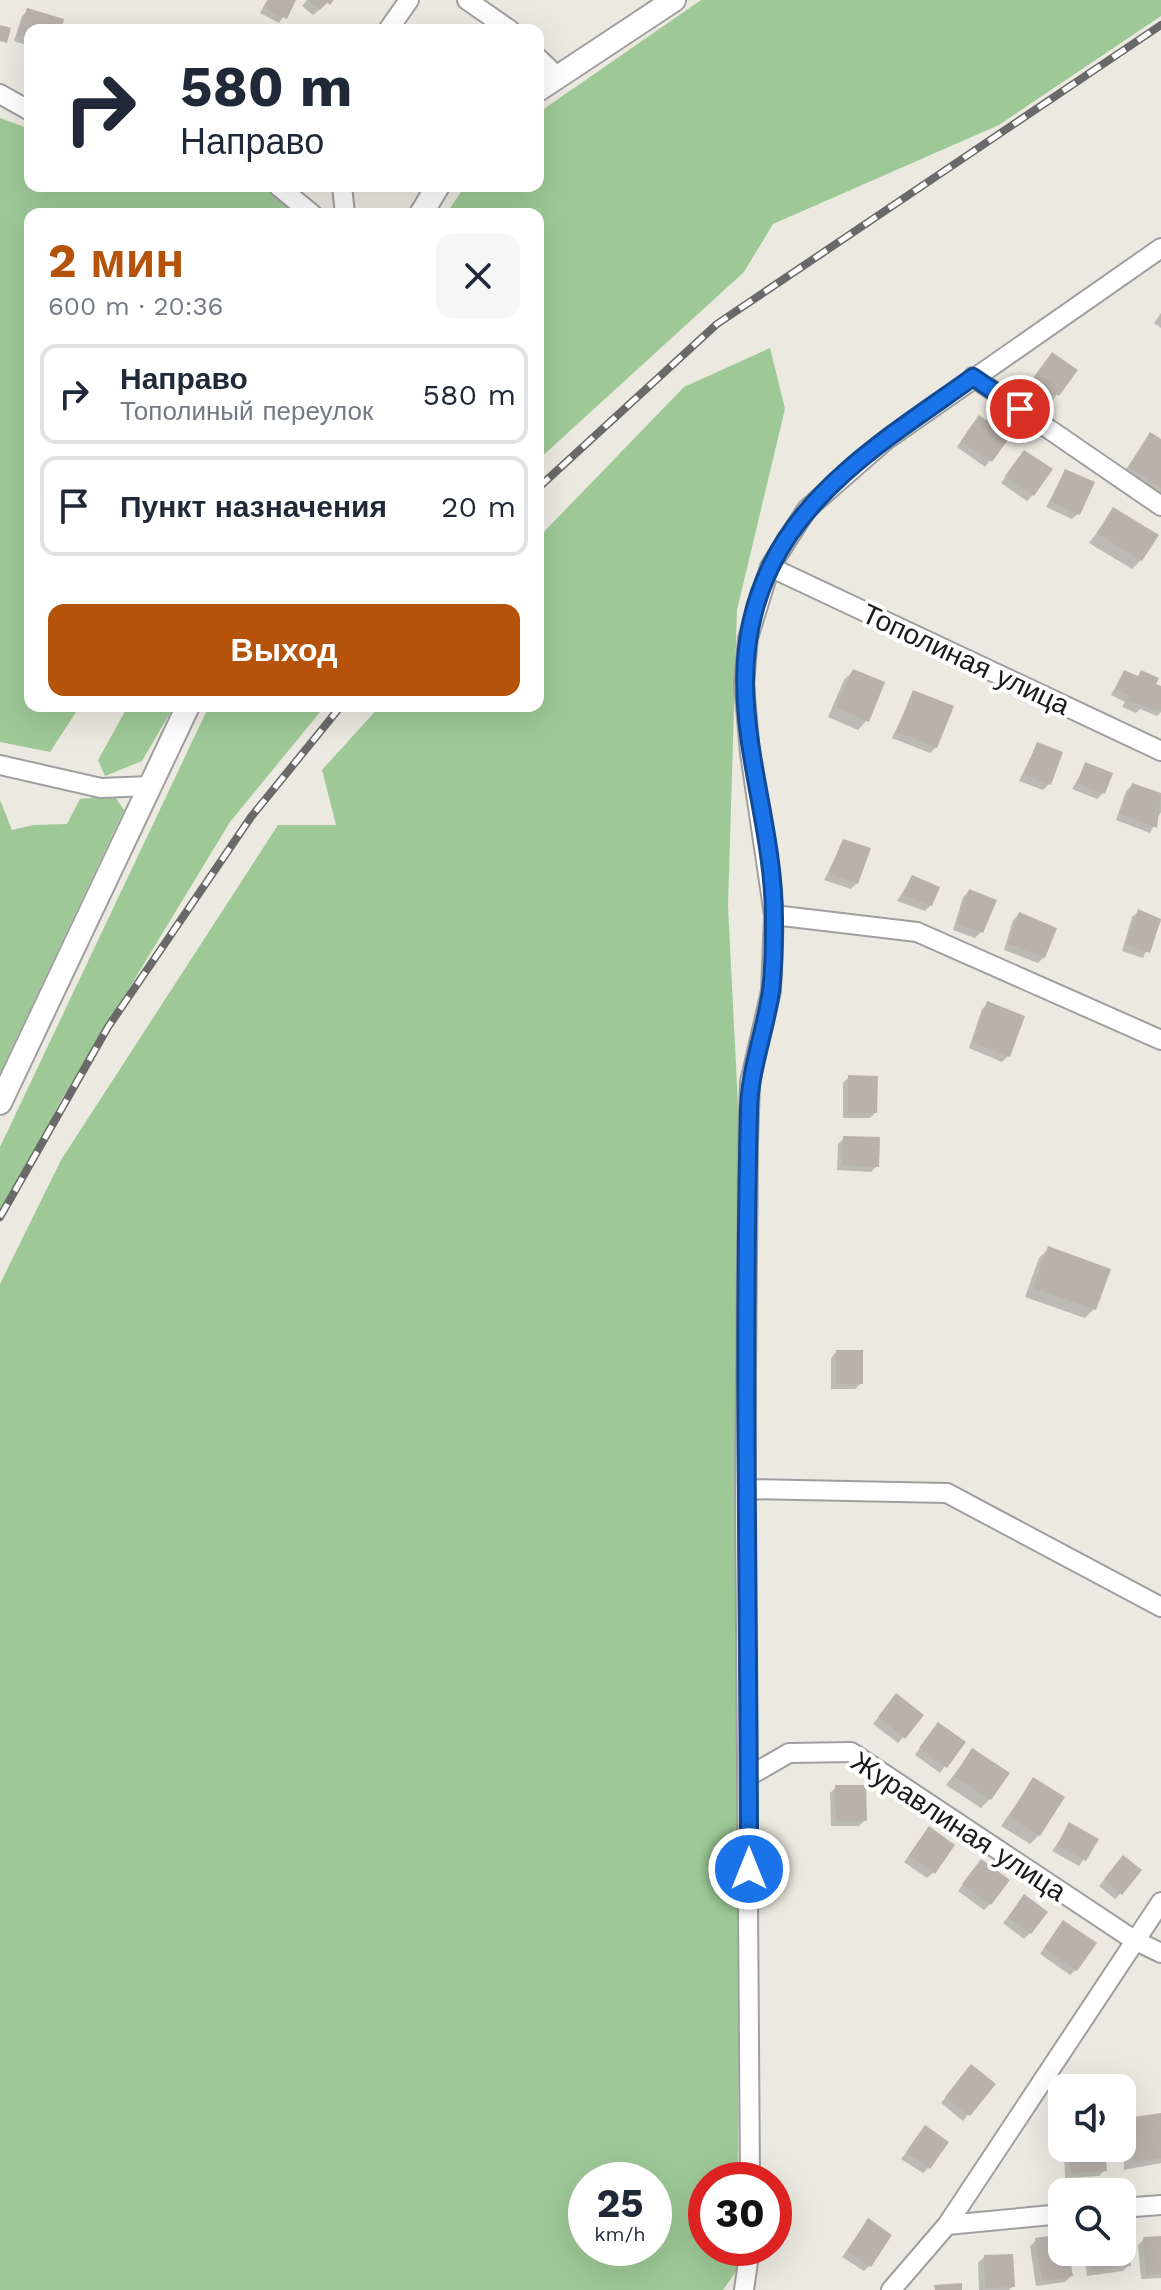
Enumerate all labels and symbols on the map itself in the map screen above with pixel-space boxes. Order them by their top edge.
pin [986,375,1054,443]
street label: Тополиная улица [857,597,1075,722]
street label: Журавлиная улица [845,1745,1073,1908]
position arrow [707,1827,791,1911]
speed limit sign: 30 [688,2162,792,2266]

